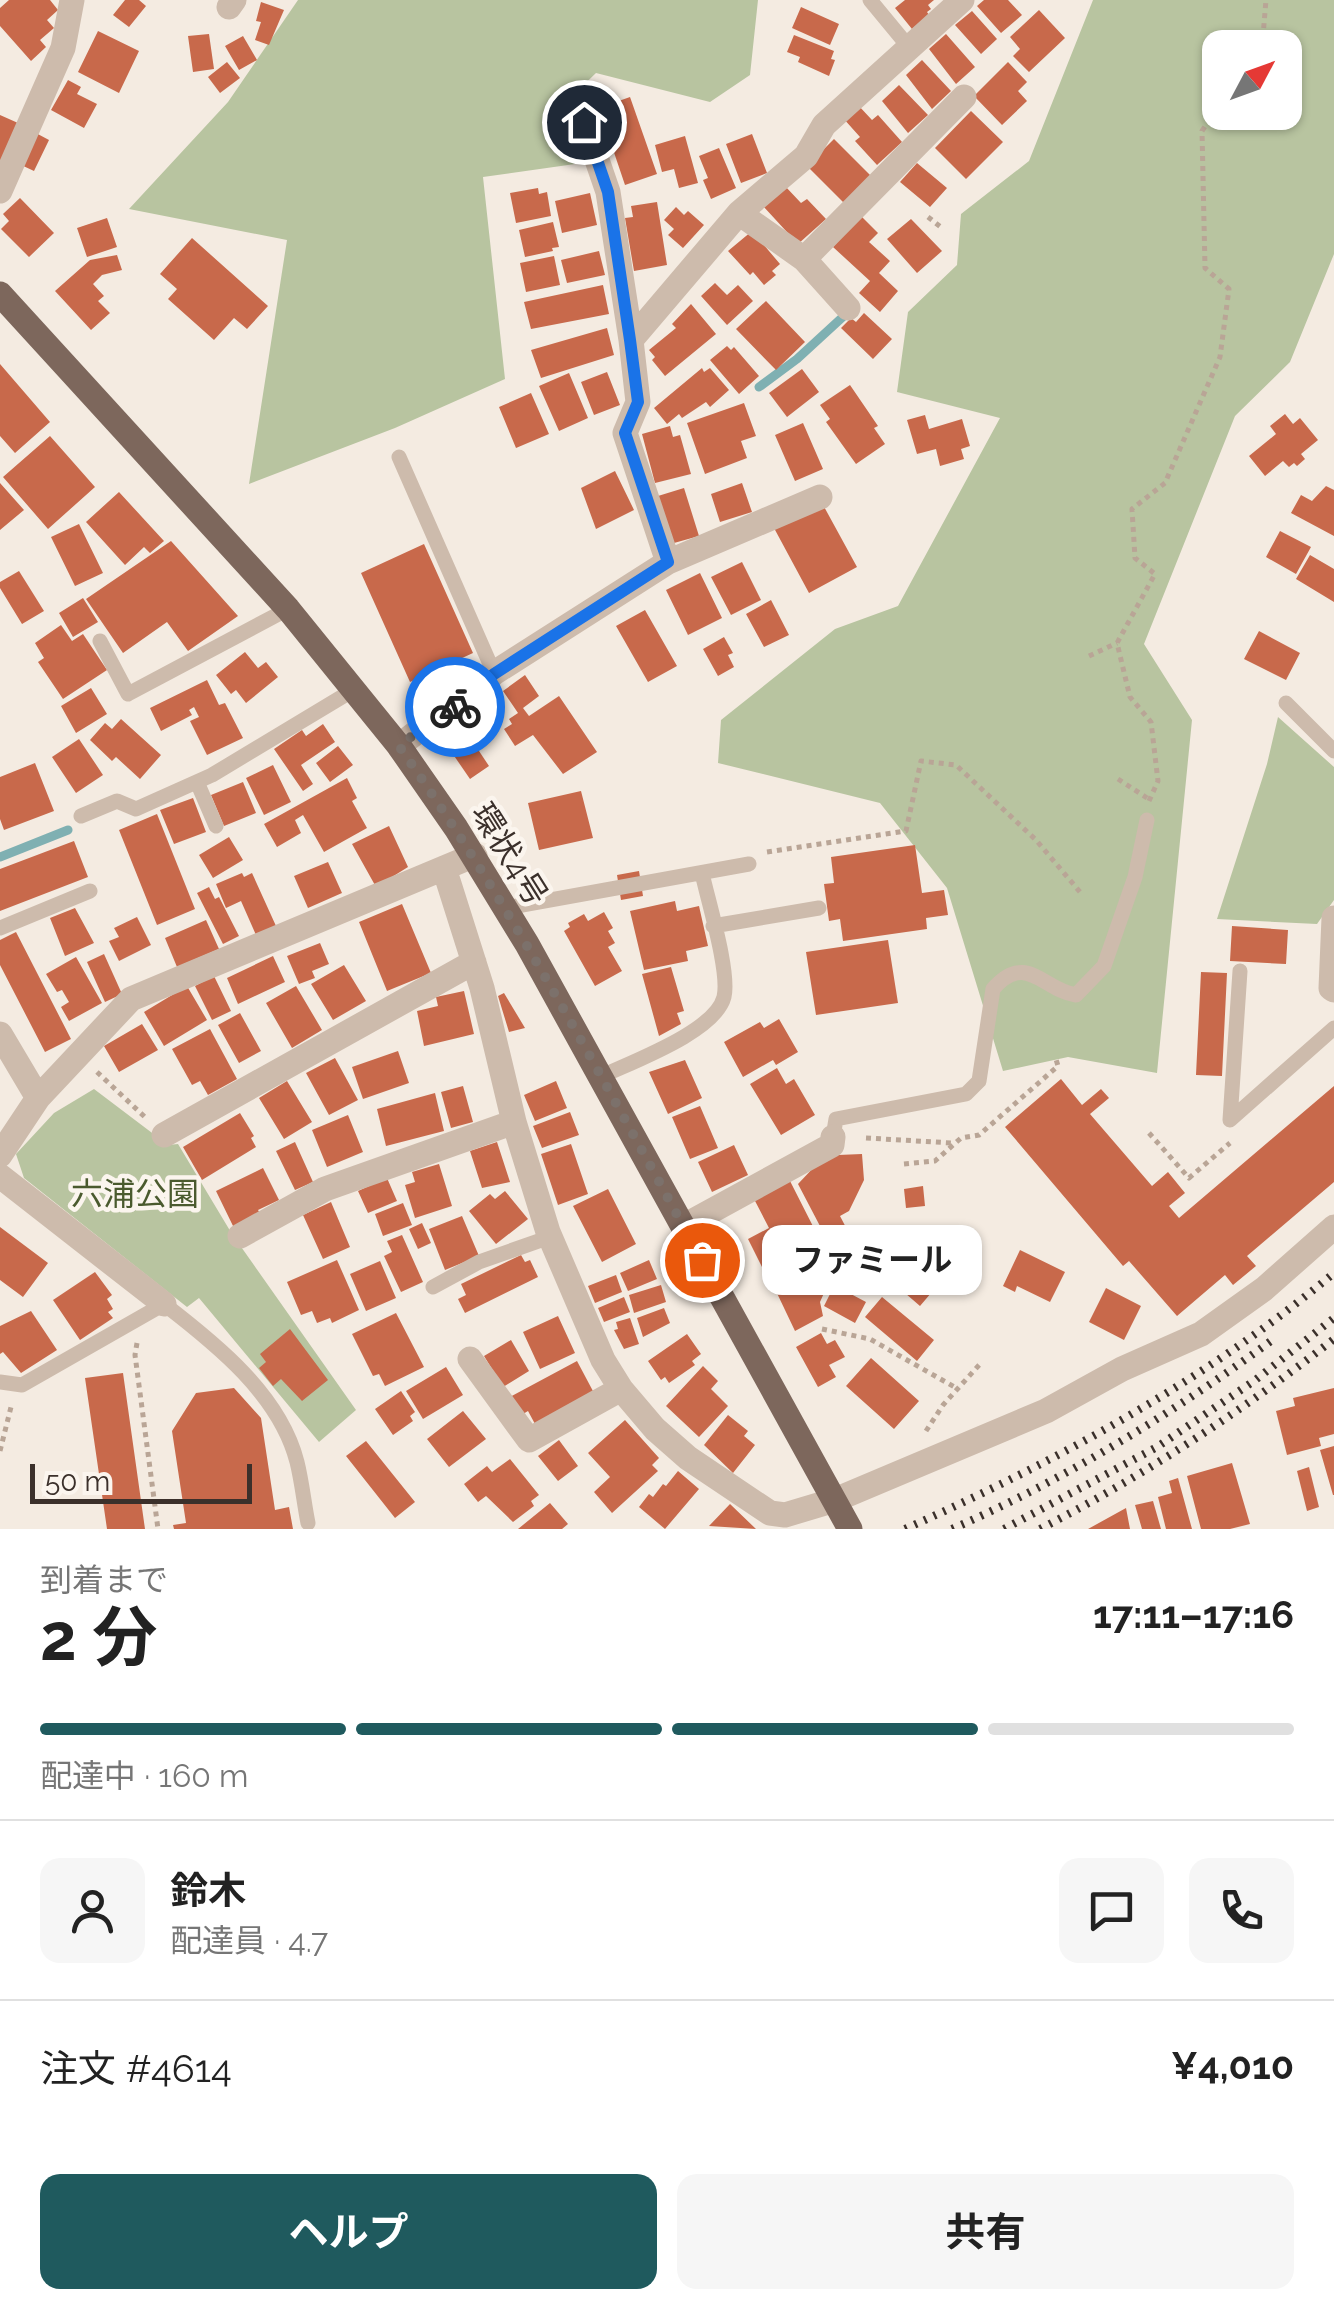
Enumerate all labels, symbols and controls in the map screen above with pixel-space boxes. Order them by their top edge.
north arrow [1202,30,1302,130]
map controls [1202,30,1302,130]
pin [542,80,627,165]
icon: home [557,95,612,150]
courier [405,657,505,757]
icon: bike [428,680,483,735]
street label: 環状4号 [464,796,556,912]
park label: 六浦公園 [71,1175,199,1212]
pin [660,1218,745,1303]
callout: ファミール [762,1225,982,1295]
icon: bag [675,1233,730,1288]
text: ファミール [792,1241,952,1278]
scale bar [30,1459,252,1504]
text: 50 m [45,1465,110,1498]
text: 到着まで [40,1561,168,1598]
text: 17:11–17:16 [1093,1592,1294,1637]
text: 2 分 [40,1599,157,1675]
text: 配達中 · 160 m [40,1757,249,1794]
button: person [40,1858,145,1963]
button: chat [1059,1858,1164,1963]
button: phone [1189,1858,1294,1963]
text: 鈴木 [170,1868,246,1913]
text: 配達員 · 4.7 [170,1922,328,1959]
text: ¥4,010 [1171,2043,1294,2088]
text: 注文 #4614 [40,2046,232,2091]
button: ヘルプ [40,2174,657,2289]
button: 共有 [677,2174,1294,2289]

